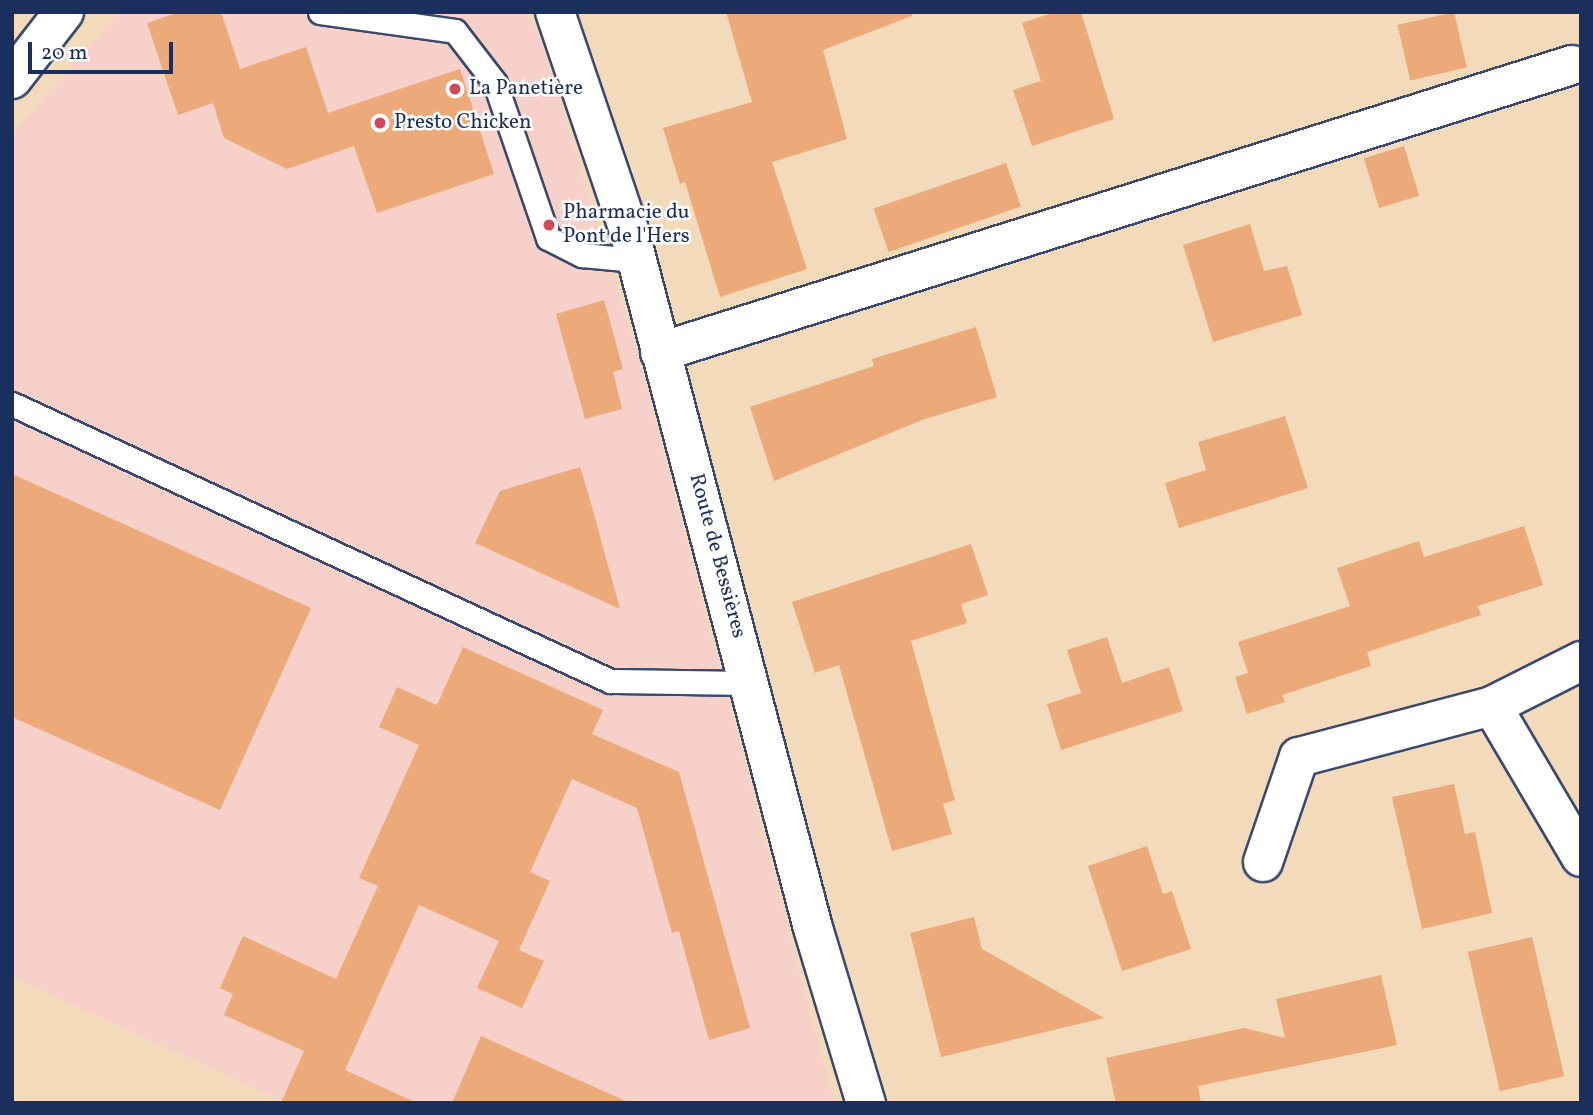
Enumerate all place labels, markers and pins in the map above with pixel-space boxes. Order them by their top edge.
place label: La Panetière [469,76,583,102]
marker: La Panetière [447,81,463,97]
place label: Presto Chicken [394,110,532,136]
marker: Presto Chicken [372,115,388,131]
place label: Pharmacie du Pont de l'Hers [563,200,690,250]
marker: Pharmacie du Pont de l'Hers [541,217,557,233]

